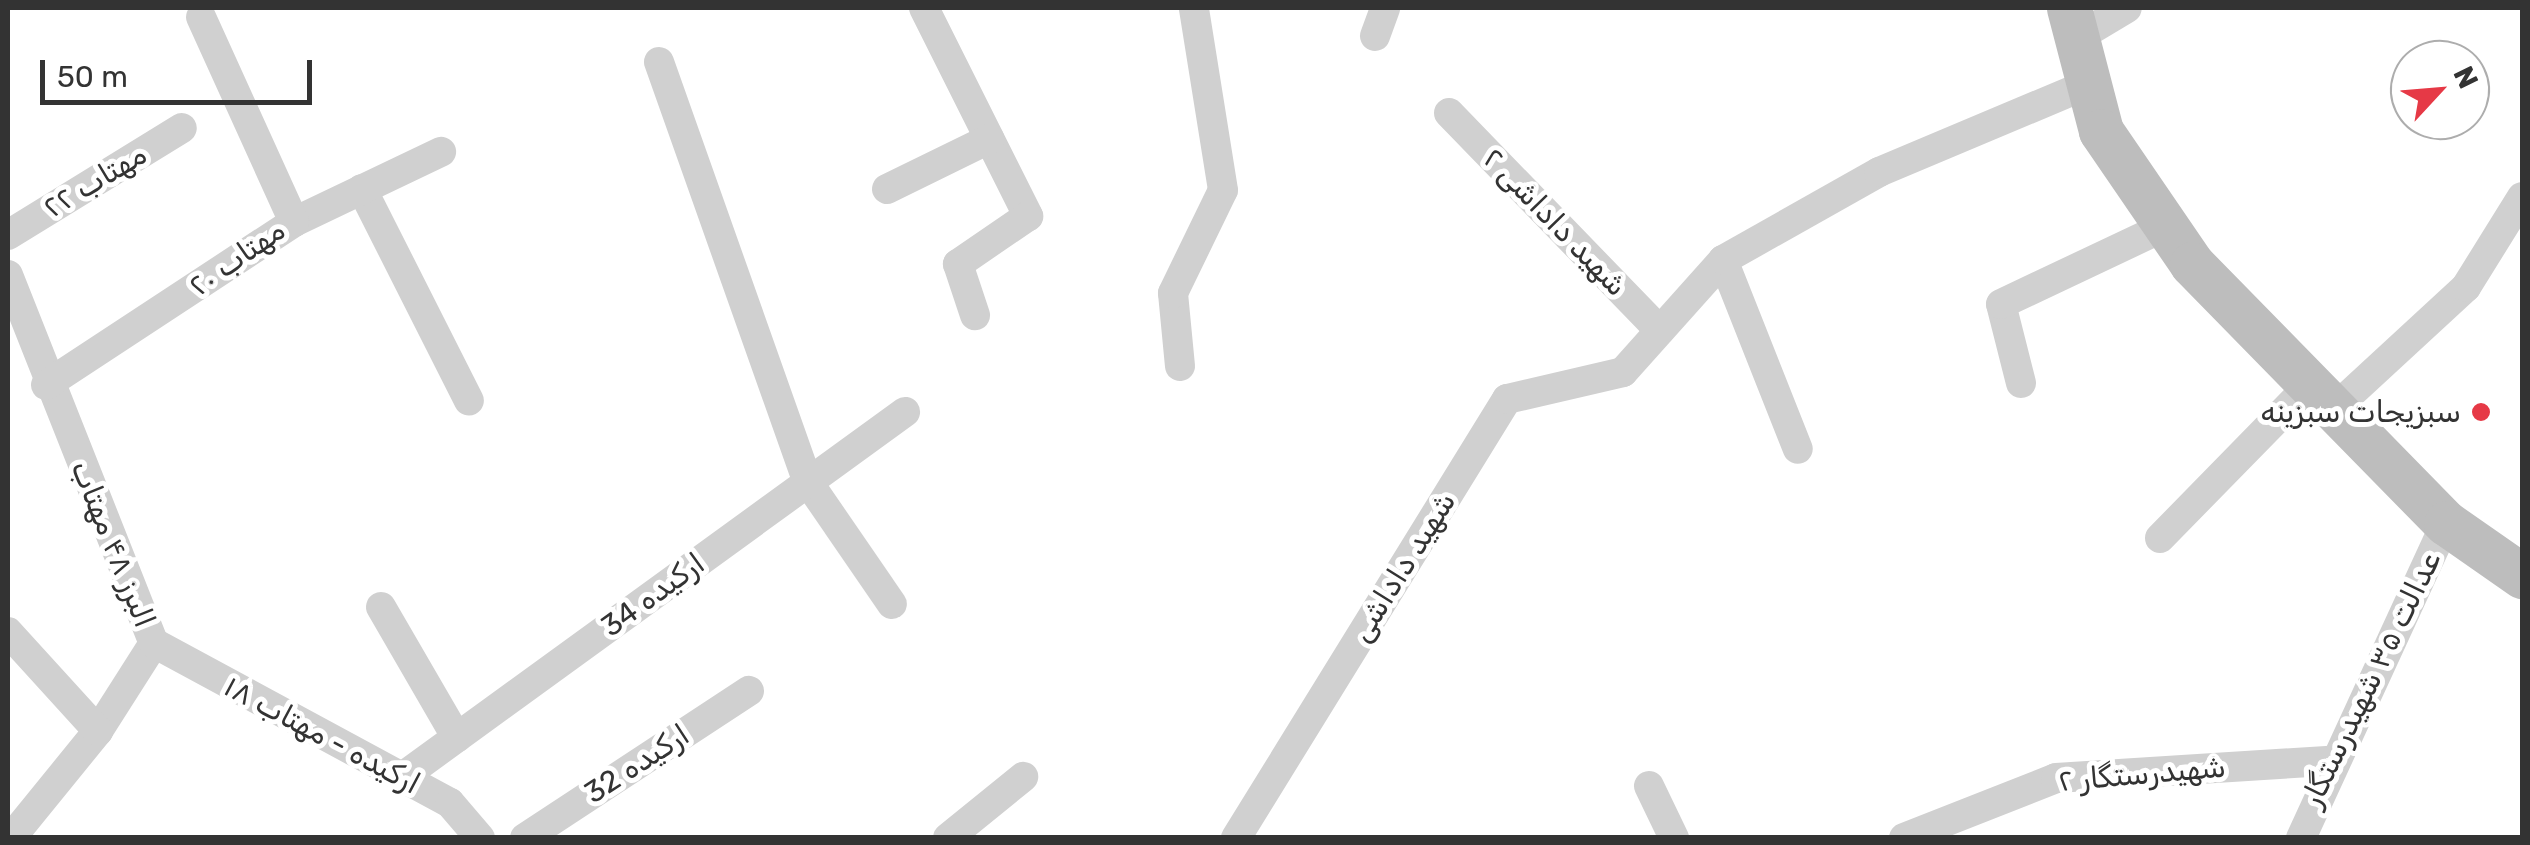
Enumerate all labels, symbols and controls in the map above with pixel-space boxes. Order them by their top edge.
scale bar [45,40,318,102]
north arrow [2390,40,2490,140]
text: 50 m [57,59,128,95]
text: N [2446,61,2485,94]
street label: مهتاب ۲۲ [37,136,153,226]
street label: شهید داداشی ۲ [1475,140,1635,304]
street label: مهتاب ۲۰ [182,212,292,304]
place label: سبزیجات سبزینه [2261,394,2461,430]
marker: سبزیجات سبزینه [2470,401,2492,423]
street label: البرز ۴۸ مهتاب [63,455,163,633]
street label: شهید داداشی [1343,485,1463,649]
street label: عدالت ۳۵ شهیدرستگار [2294,545,2448,813]
street label: ارکیده 34 [594,546,712,644]
street label: ارکیده - مهتاب ۱۸ [218,668,426,802]
street label: ارکیده 32 [578,717,696,811]
street label: شهیدرستگار ۲ [2057,749,2227,799]

